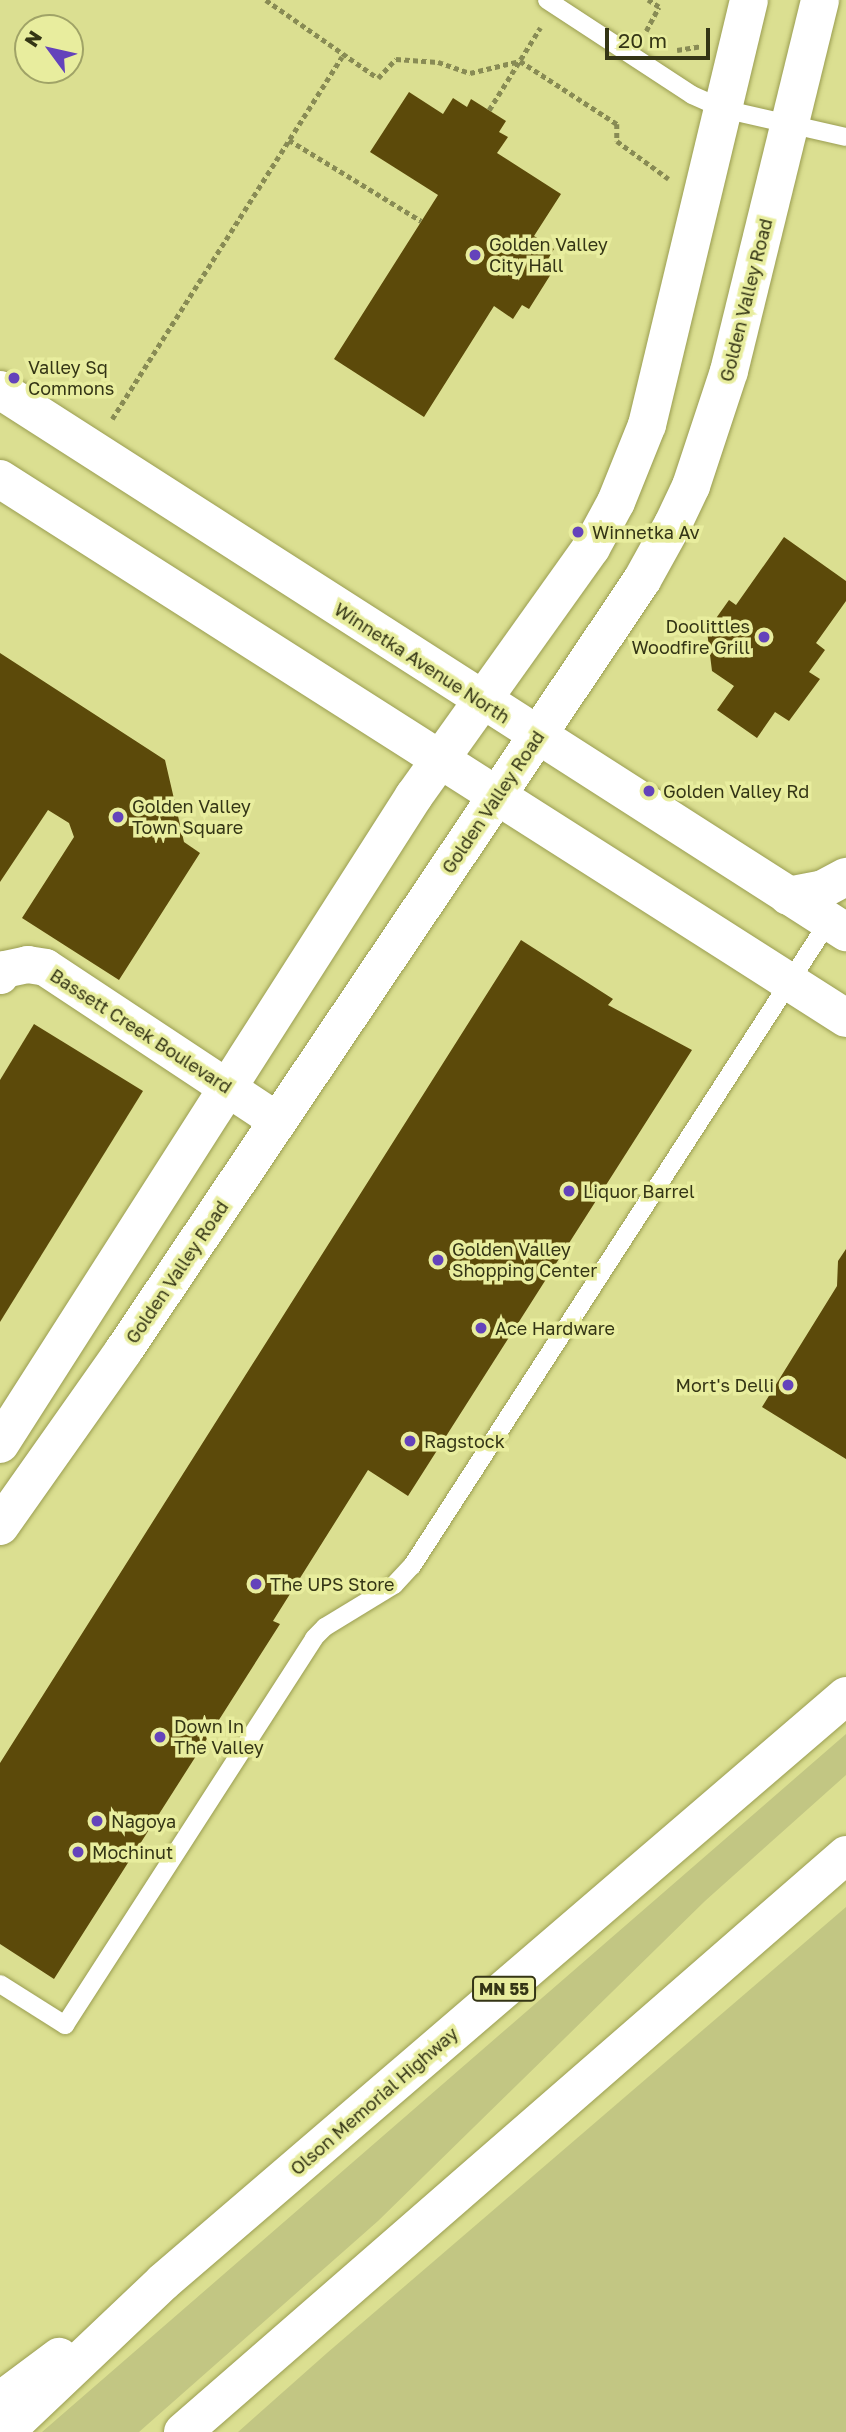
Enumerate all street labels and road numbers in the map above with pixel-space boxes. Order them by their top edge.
street label: Golden Valley Road [715,216,777,384]
street label: Winnetka Avenue North [330,598,514,728]
street label: Golden Valley Road [437,727,549,877]
street label: Bassett Creek Boulevard [46,964,236,1098]
street label: Golden Valley Road [121,1197,233,1347]
road number: MN 55 [471,1977,537,2002]
street label: Olson Memorial Highway [286,2022,462,2180]

